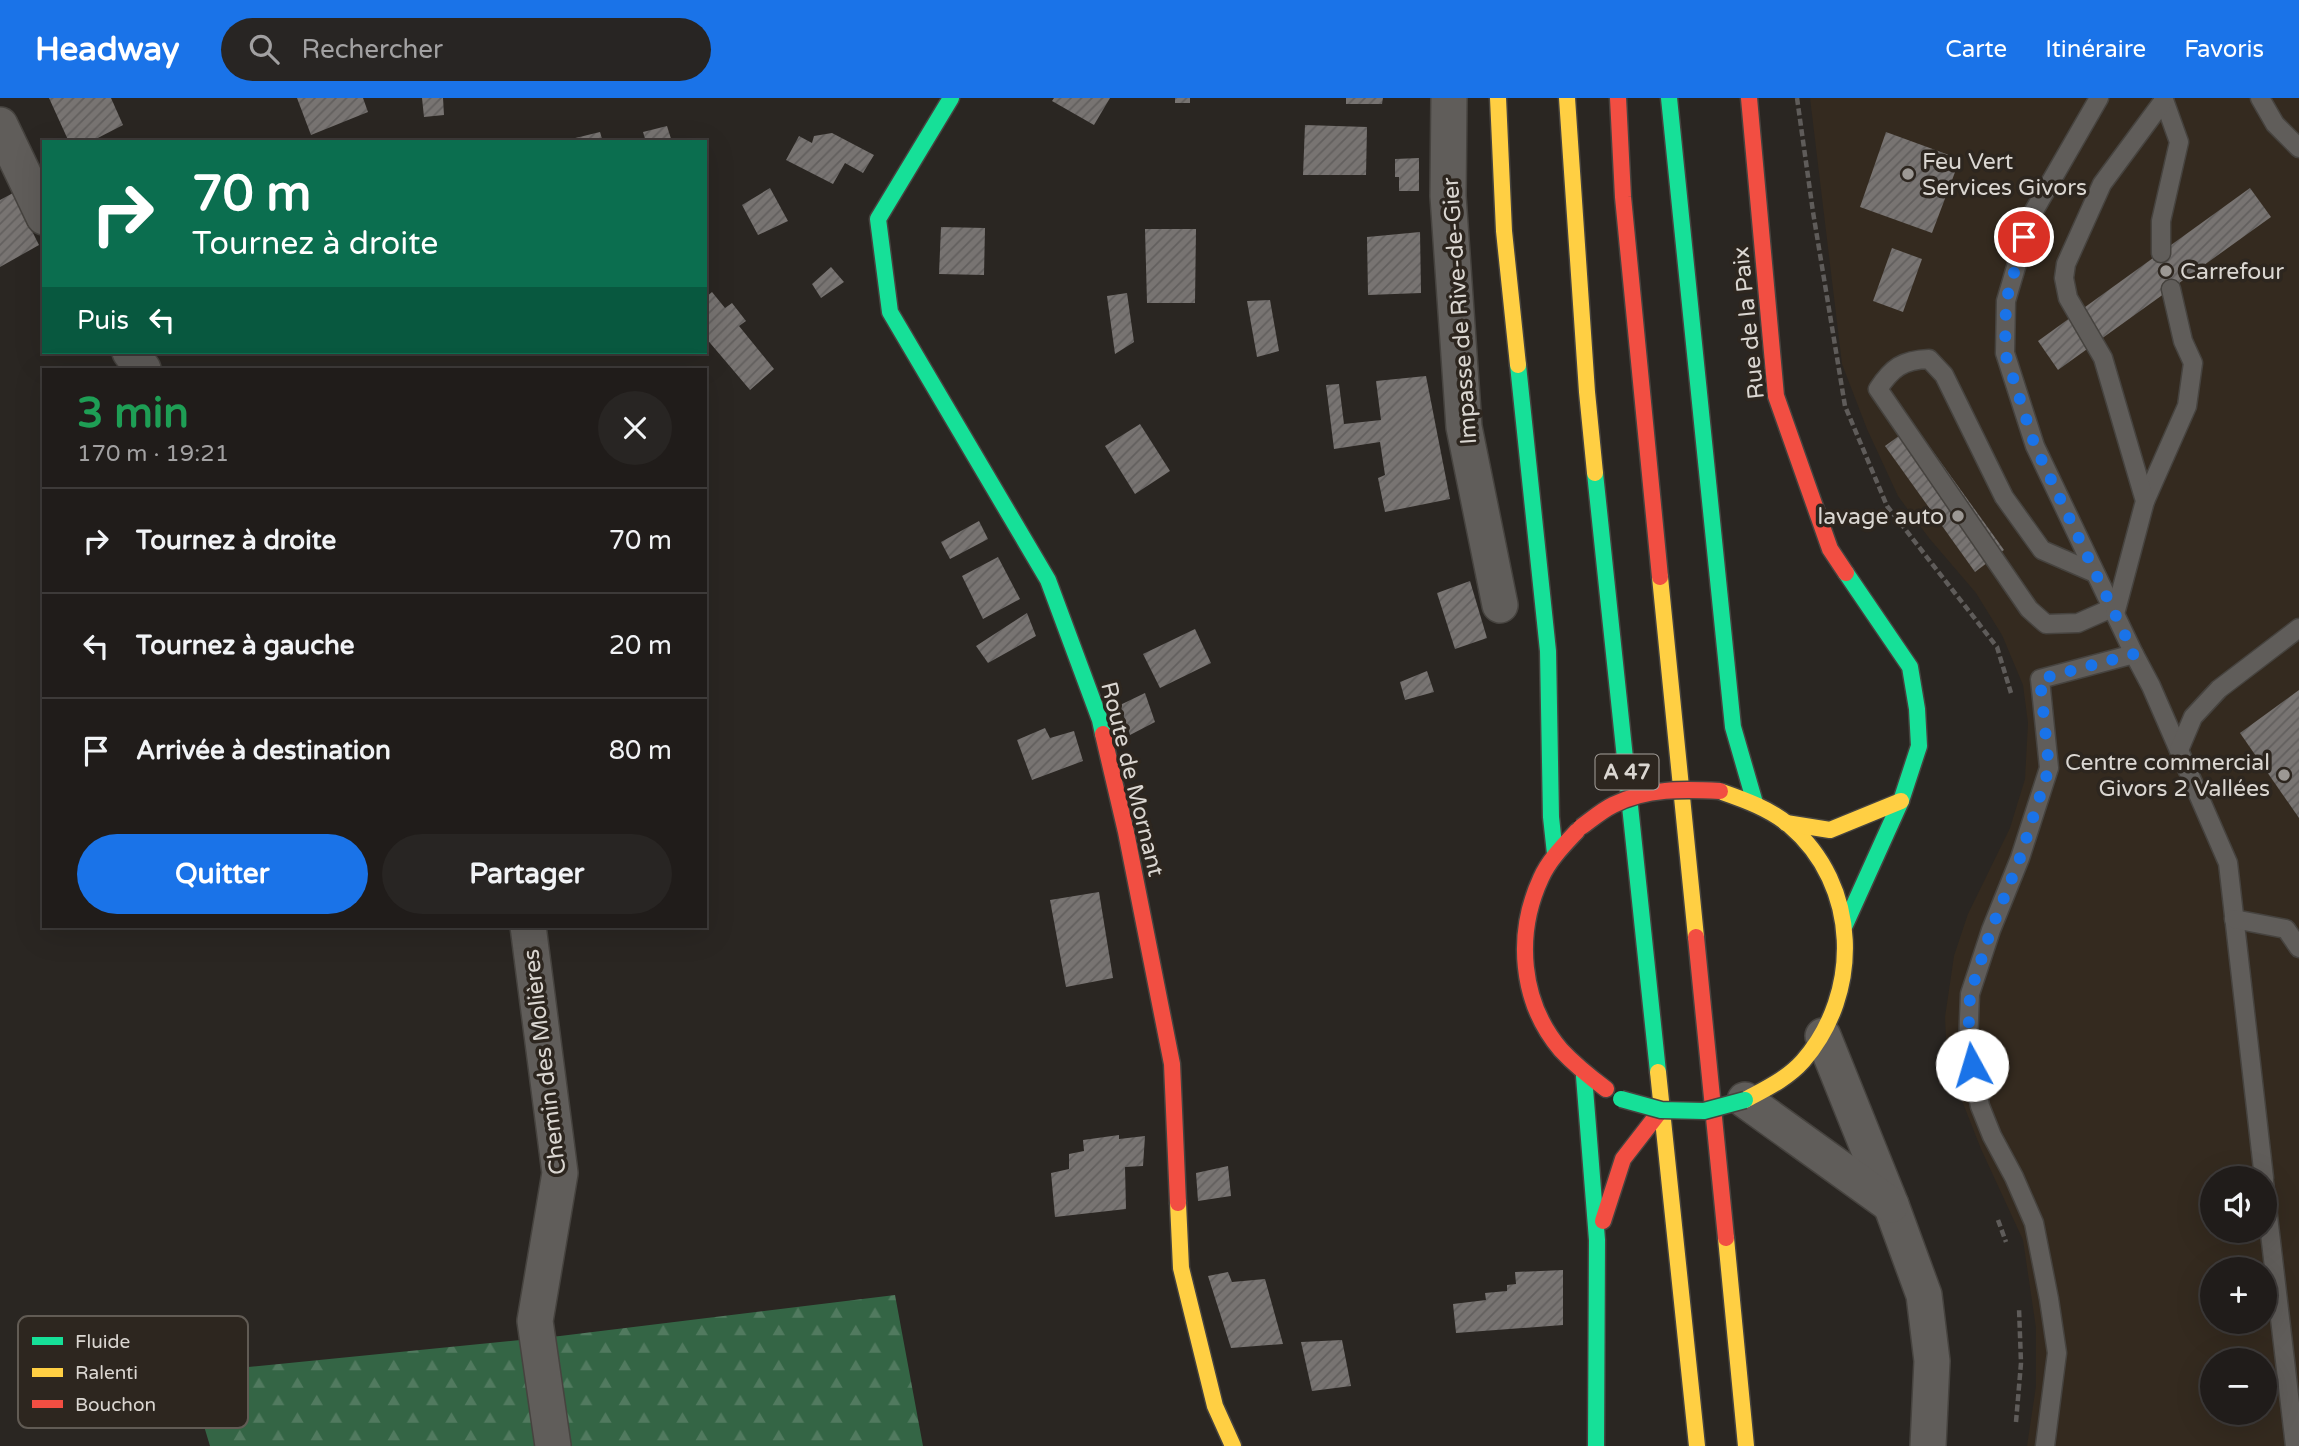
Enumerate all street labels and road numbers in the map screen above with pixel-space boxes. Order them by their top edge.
street label: Impasse de Rive-de-Gier [1437,176,1483,446]
street label: Rue de la Paix [1727,245,1771,401]
street label: Route de Mornant [1094,679,1170,880]
road number: A 47 [1596,754,1658,790]
street label: Chemin des Molières [517,947,573,1176]

